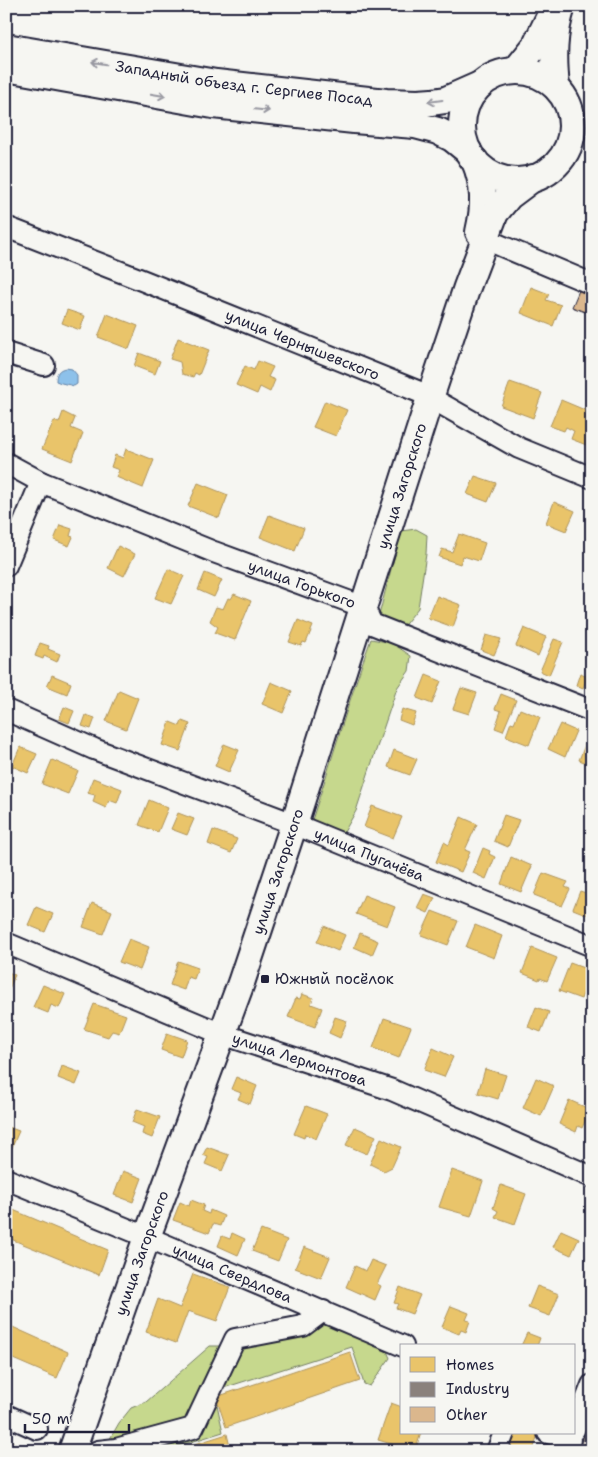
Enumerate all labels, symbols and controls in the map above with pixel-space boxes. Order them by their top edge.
street label: Западный объезд г. Сергиев Посад [114,56,374,111]
one-way arrow [91,58,107,68]
one-way arrow [149,90,165,100]
one-way arrow [427,97,443,107]
one-way arrow [253,105,269,115]
street label: улица Чернышевского [222,305,383,385]
street label: улица Загорского [372,420,431,552]
street label: улица Горького [245,555,358,613]
street label: улица Загорского [248,806,308,937]
street label: улица Пугачёва [311,823,428,886]
place label: Южный посёлок [275,969,394,989]
marker: Южный посёлок [259,973,271,985]
street label: улица Лермонтова [230,1028,370,1091]
street label: улица Загорского [110,1188,173,1318]
street label: улица Свердлова [169,1239,296,1308]
legend [400,1344,576,1434]
text: Homes [446,1355,494,1375]
text: Industry [446,1379,510,1399]
scale bar [25,1402,129,1434]
text: Other [446,1405,488,1425]
text: 50 m [32,1409,70,1429]

